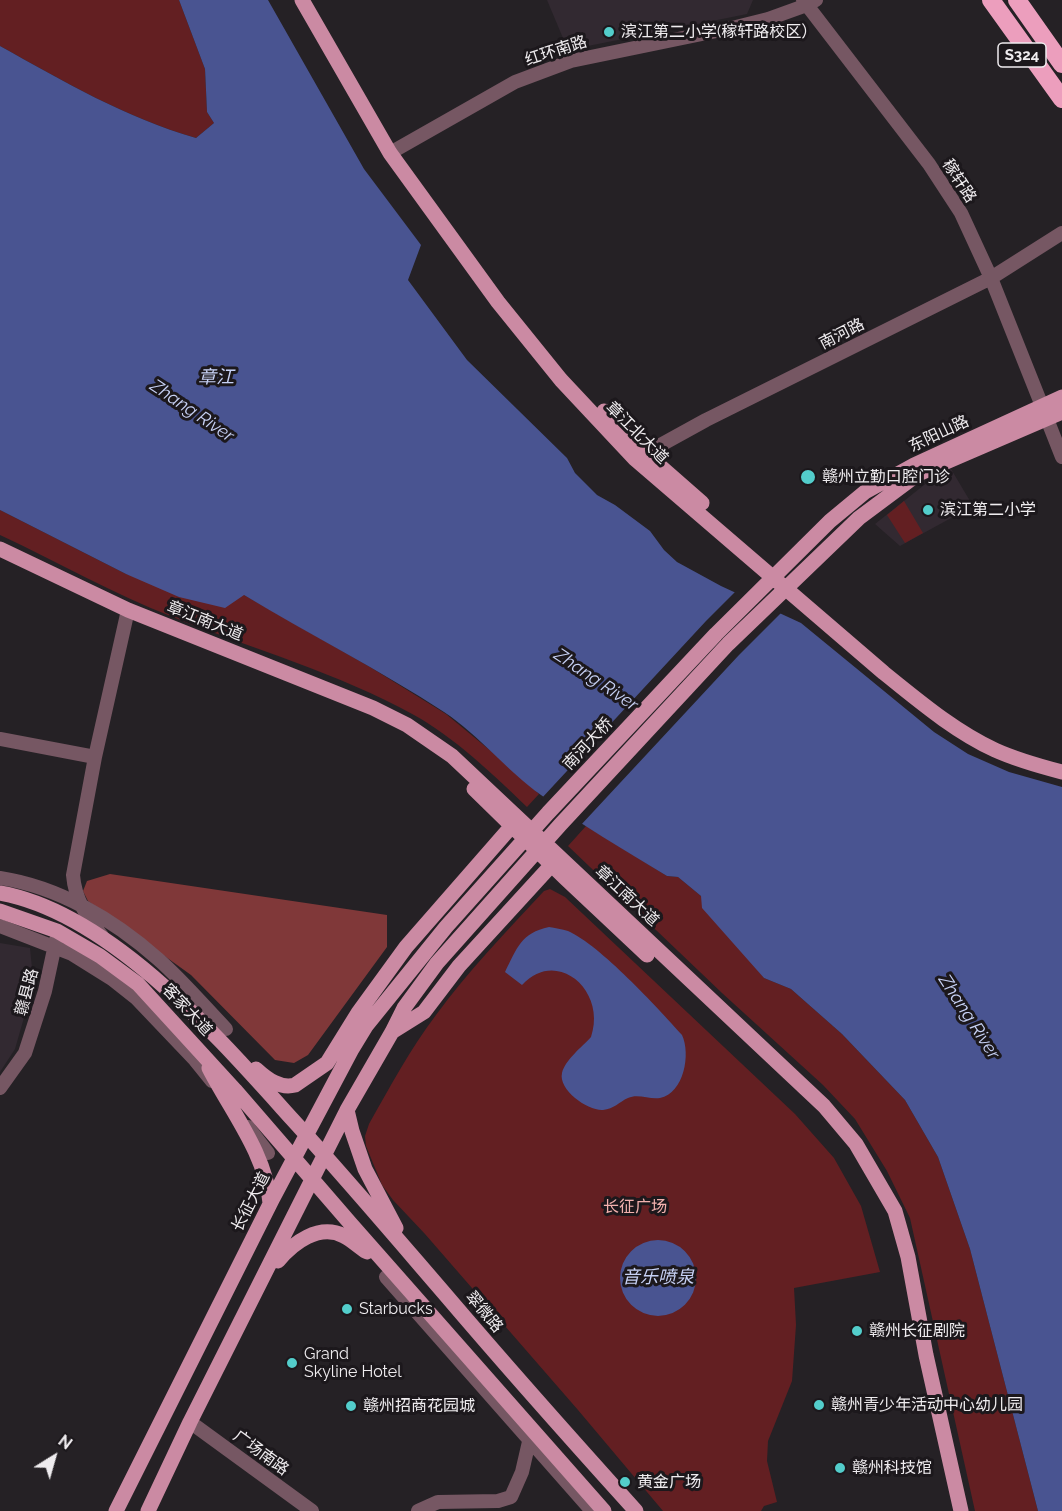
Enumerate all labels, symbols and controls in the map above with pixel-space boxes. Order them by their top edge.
place label: 滨江第二小学(稼轩路校区） [621,22,817,42]
marker: 滨江第二小学(稼轩路校区） [602,25,616,39]
street label: 红环南路 [523,32,589,70]
road number: S324 [998,43,1046,67]
street label: 稼轩路 [938,156,980,206]
street label: 南河路 [816,315,868,353]
water label: 章江 [198,367,234,389]
water label: Zhang River [146,375,238,447]
street label: 章江北大道 [602,398,672,468]
street label: 东阳山路 [906,412,972,456]
place label: 赣州立勤口腔门诊 [822,467,950,487]
marker: 赣州立勤口腔门诊 [799,468,817,486]
place label: 滨江第二小学 [940,500,1036,520]
marker: 滨江第二小学 [921,503,935,517]
street label: 章江南大道 [164,597,246,645]
water label: Zhang River [550,644,642,716]
street label: 南河大桥 [559,714,617,774]
street label: 章江南大道 [591,862,663,930]
street label: 赣县路 [12,966,42,1018]
water label: Zhang River [934,971,1004,1063]
street label: 客家大道 [158,980,216,1040]
street label: 长征大道 [228,1169,274,1235]
park label: 长征广场 [603,1197,667,1217]
water label: 音乐喷泉 [622,1267,694,1289]
street label: 翠微路 [461,1287,507,1337]
place label: Starbucks [359,1299,433,1319]
marker: Starbucks [340,1302,354,1316]
place label: 赣州长征剧院 [869,1321,965,1341]
marker: 赣州长征剧院 [850,1324,864,1338]
place label: Grand Skyline Hotel [304,1344,402,1382]
marker: Grand Skyline Hotel [285,1356,299,1370]
place label: 赣州青少年活动中心幼儿园 [831,1395,1023,1415]
place label: 赣州招商花园城 [363,1396,475,1416]
marker: 赣州青少年活动中心幼儿园 [812,1398,826,1412]
marker: 赣州招商花园城 [344,1399,358,1413]
street label: 广场南路 [229,1426,293,1480]
north arrow [24,1427,84,1487]
text: N [55,1431,76,1453]
place label: 赣州科技馆 [852,1458,932,1478]
marker: 赣州科技馆 [833,1461,847,1475]
place label: 黄金广场 [637,1472,701,1492]
marker: 黄金广场 [618,1475,632,1489]

